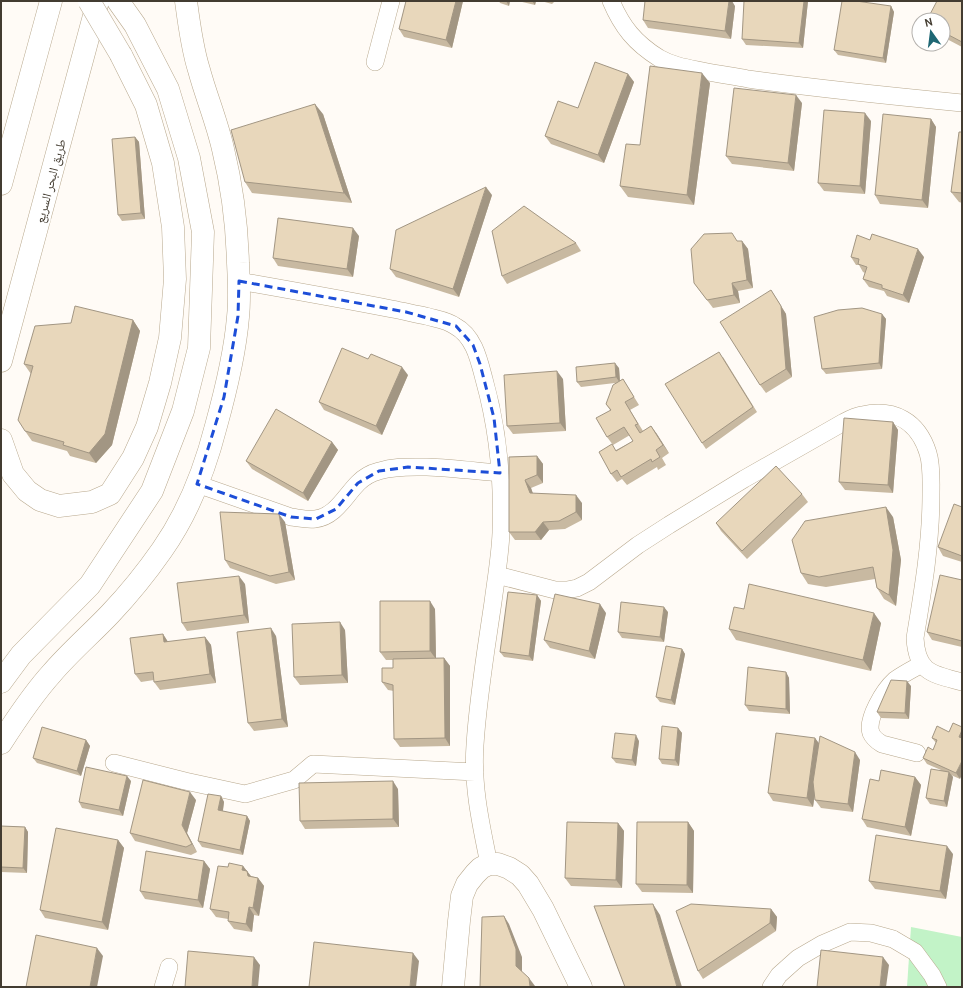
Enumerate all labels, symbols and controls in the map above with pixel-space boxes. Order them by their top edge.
north arrow [911,12,951,52]
text: N [923,15,934,30]
street label: طريق البحر السريع [31,137,71,225]

